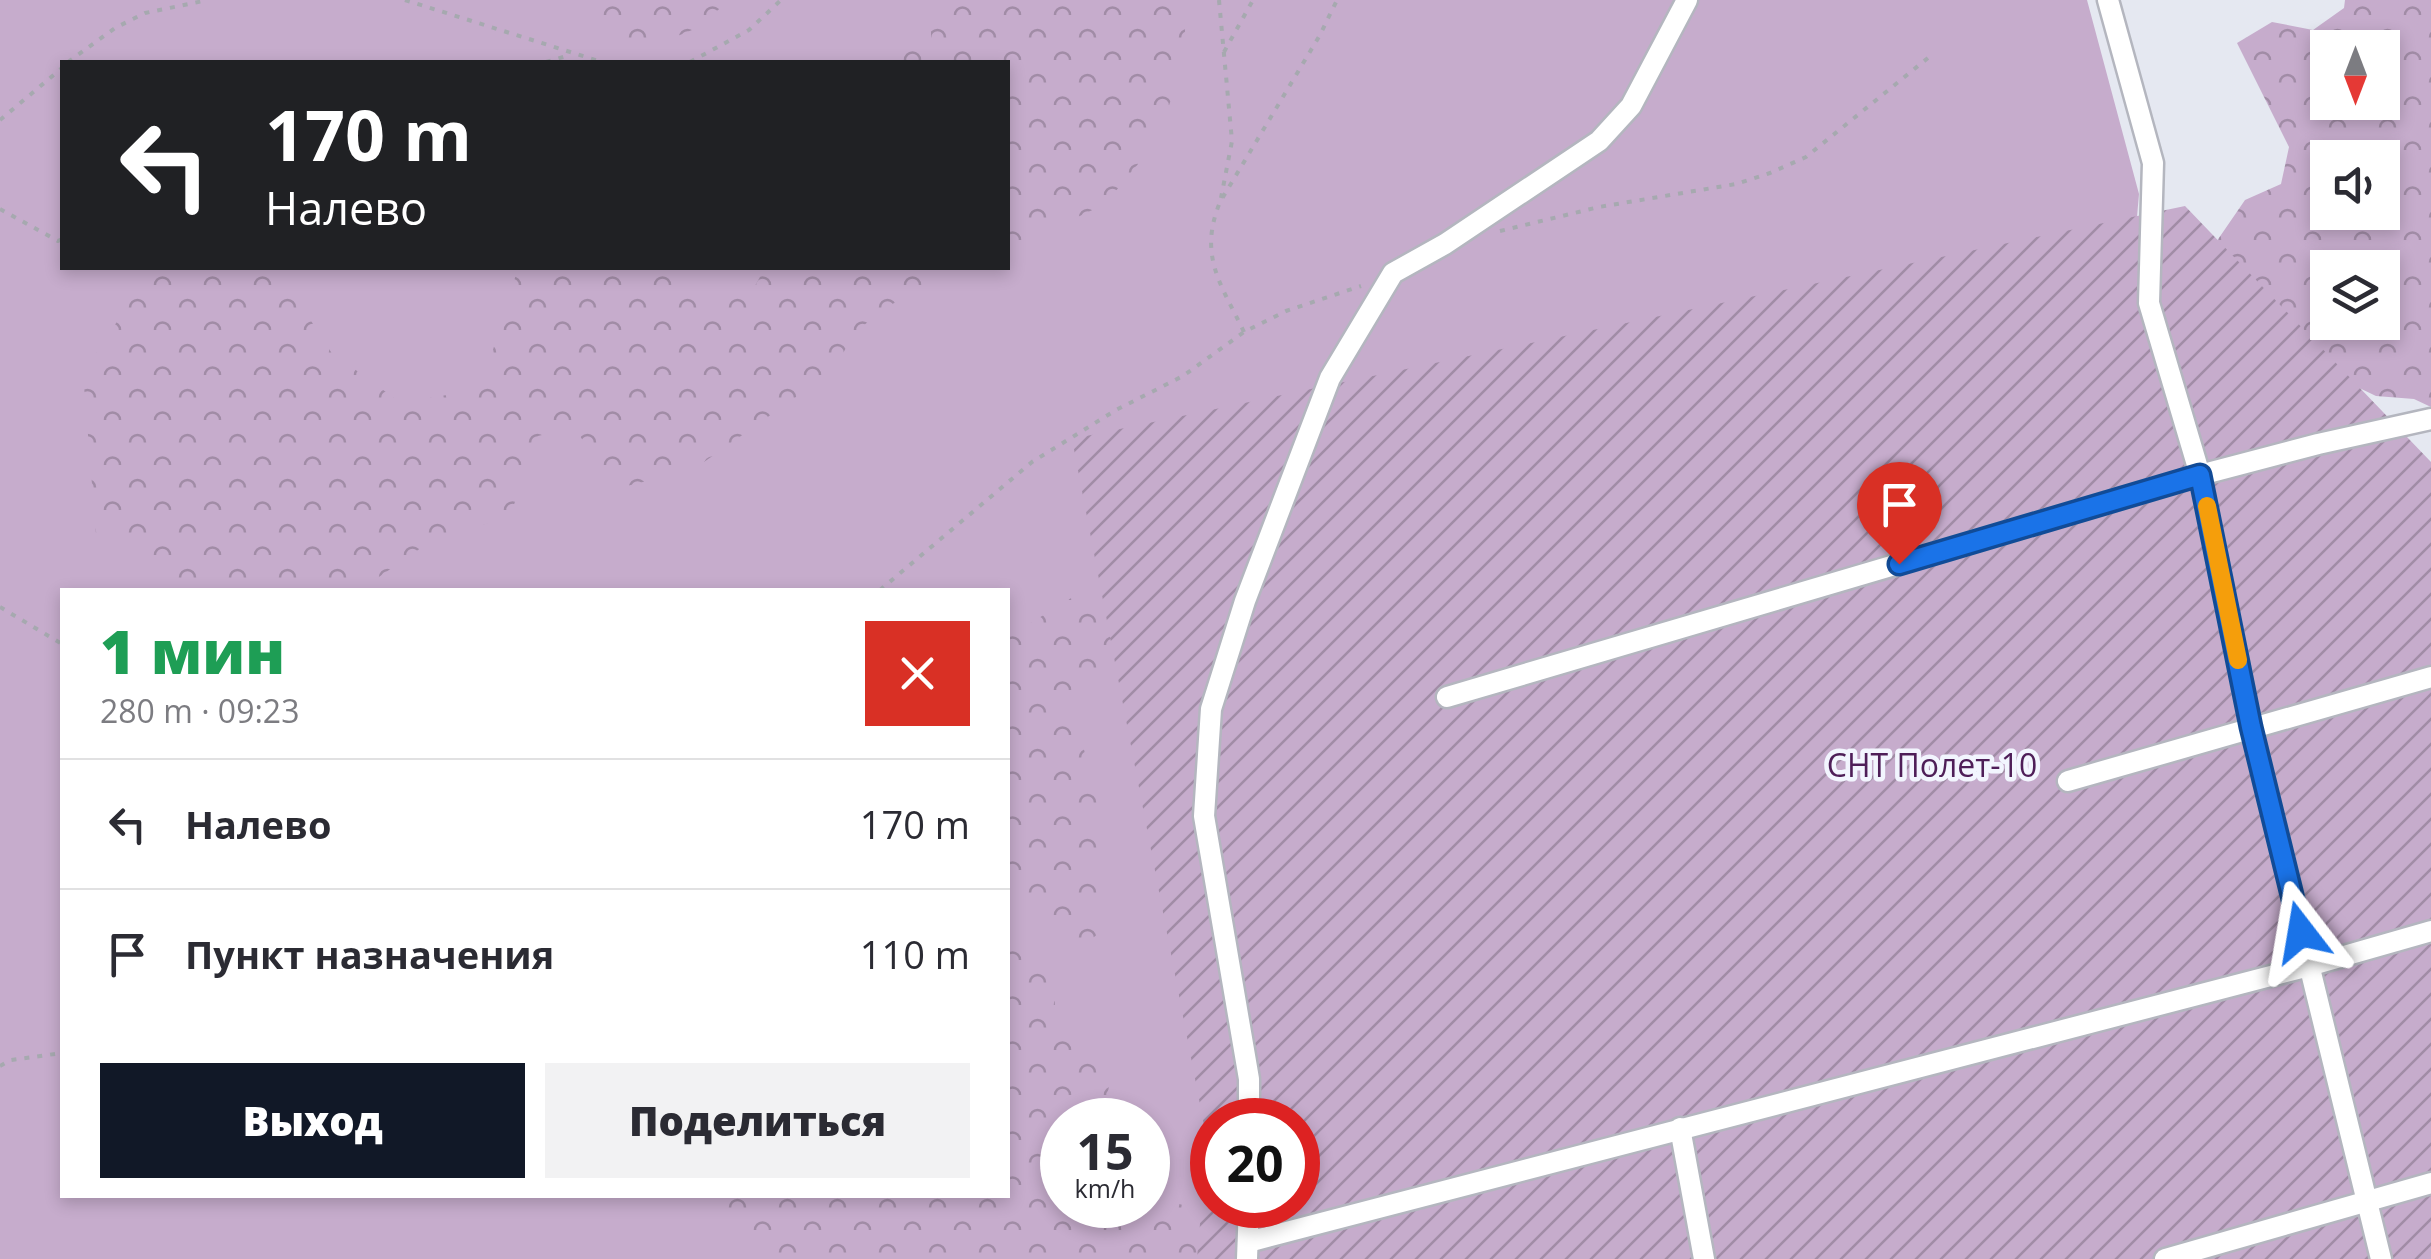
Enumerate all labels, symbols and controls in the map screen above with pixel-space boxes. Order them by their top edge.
north arrow [2310,30,2400,120]
map controls [2310,30,2400,340]
text: 170 m [265,86,472,182]
icon: left [100,100,230,230]
button: sound [2310,140,2400,230]
text: Налево [265,177,427,238]
button: layers [2310,250,2400,340]
pin [1857,462,1942,565]
icon: arrive [1872,477,1927,532]
text: 1 мин [100,610,285,692]
button: close [865,621,970,726]
text: 280 m · 09:23 [100,689,299,732]
park label: СНТ Полет-10 [1827,743,2037,786]
icon: left [100,797,155,852]
text: Налево [185,798,331,850]
text: 170 m [860,798,970,850]
position arrow [2249,880,2353,984]
icon: arrive [100,927,155,982]
text: Пункт назначения [185,928,554,980]
text: 110 m [860,928,970,980]
button: Выход [100,1063,525,1178]
button: Поделиться [545,1063,970,1178]
speed limit sign: 20 [1190,1098,1320,1228]
text: 15 [1076,1117,1134,1185]
text: km/h [1075,1171,1135,1205]

